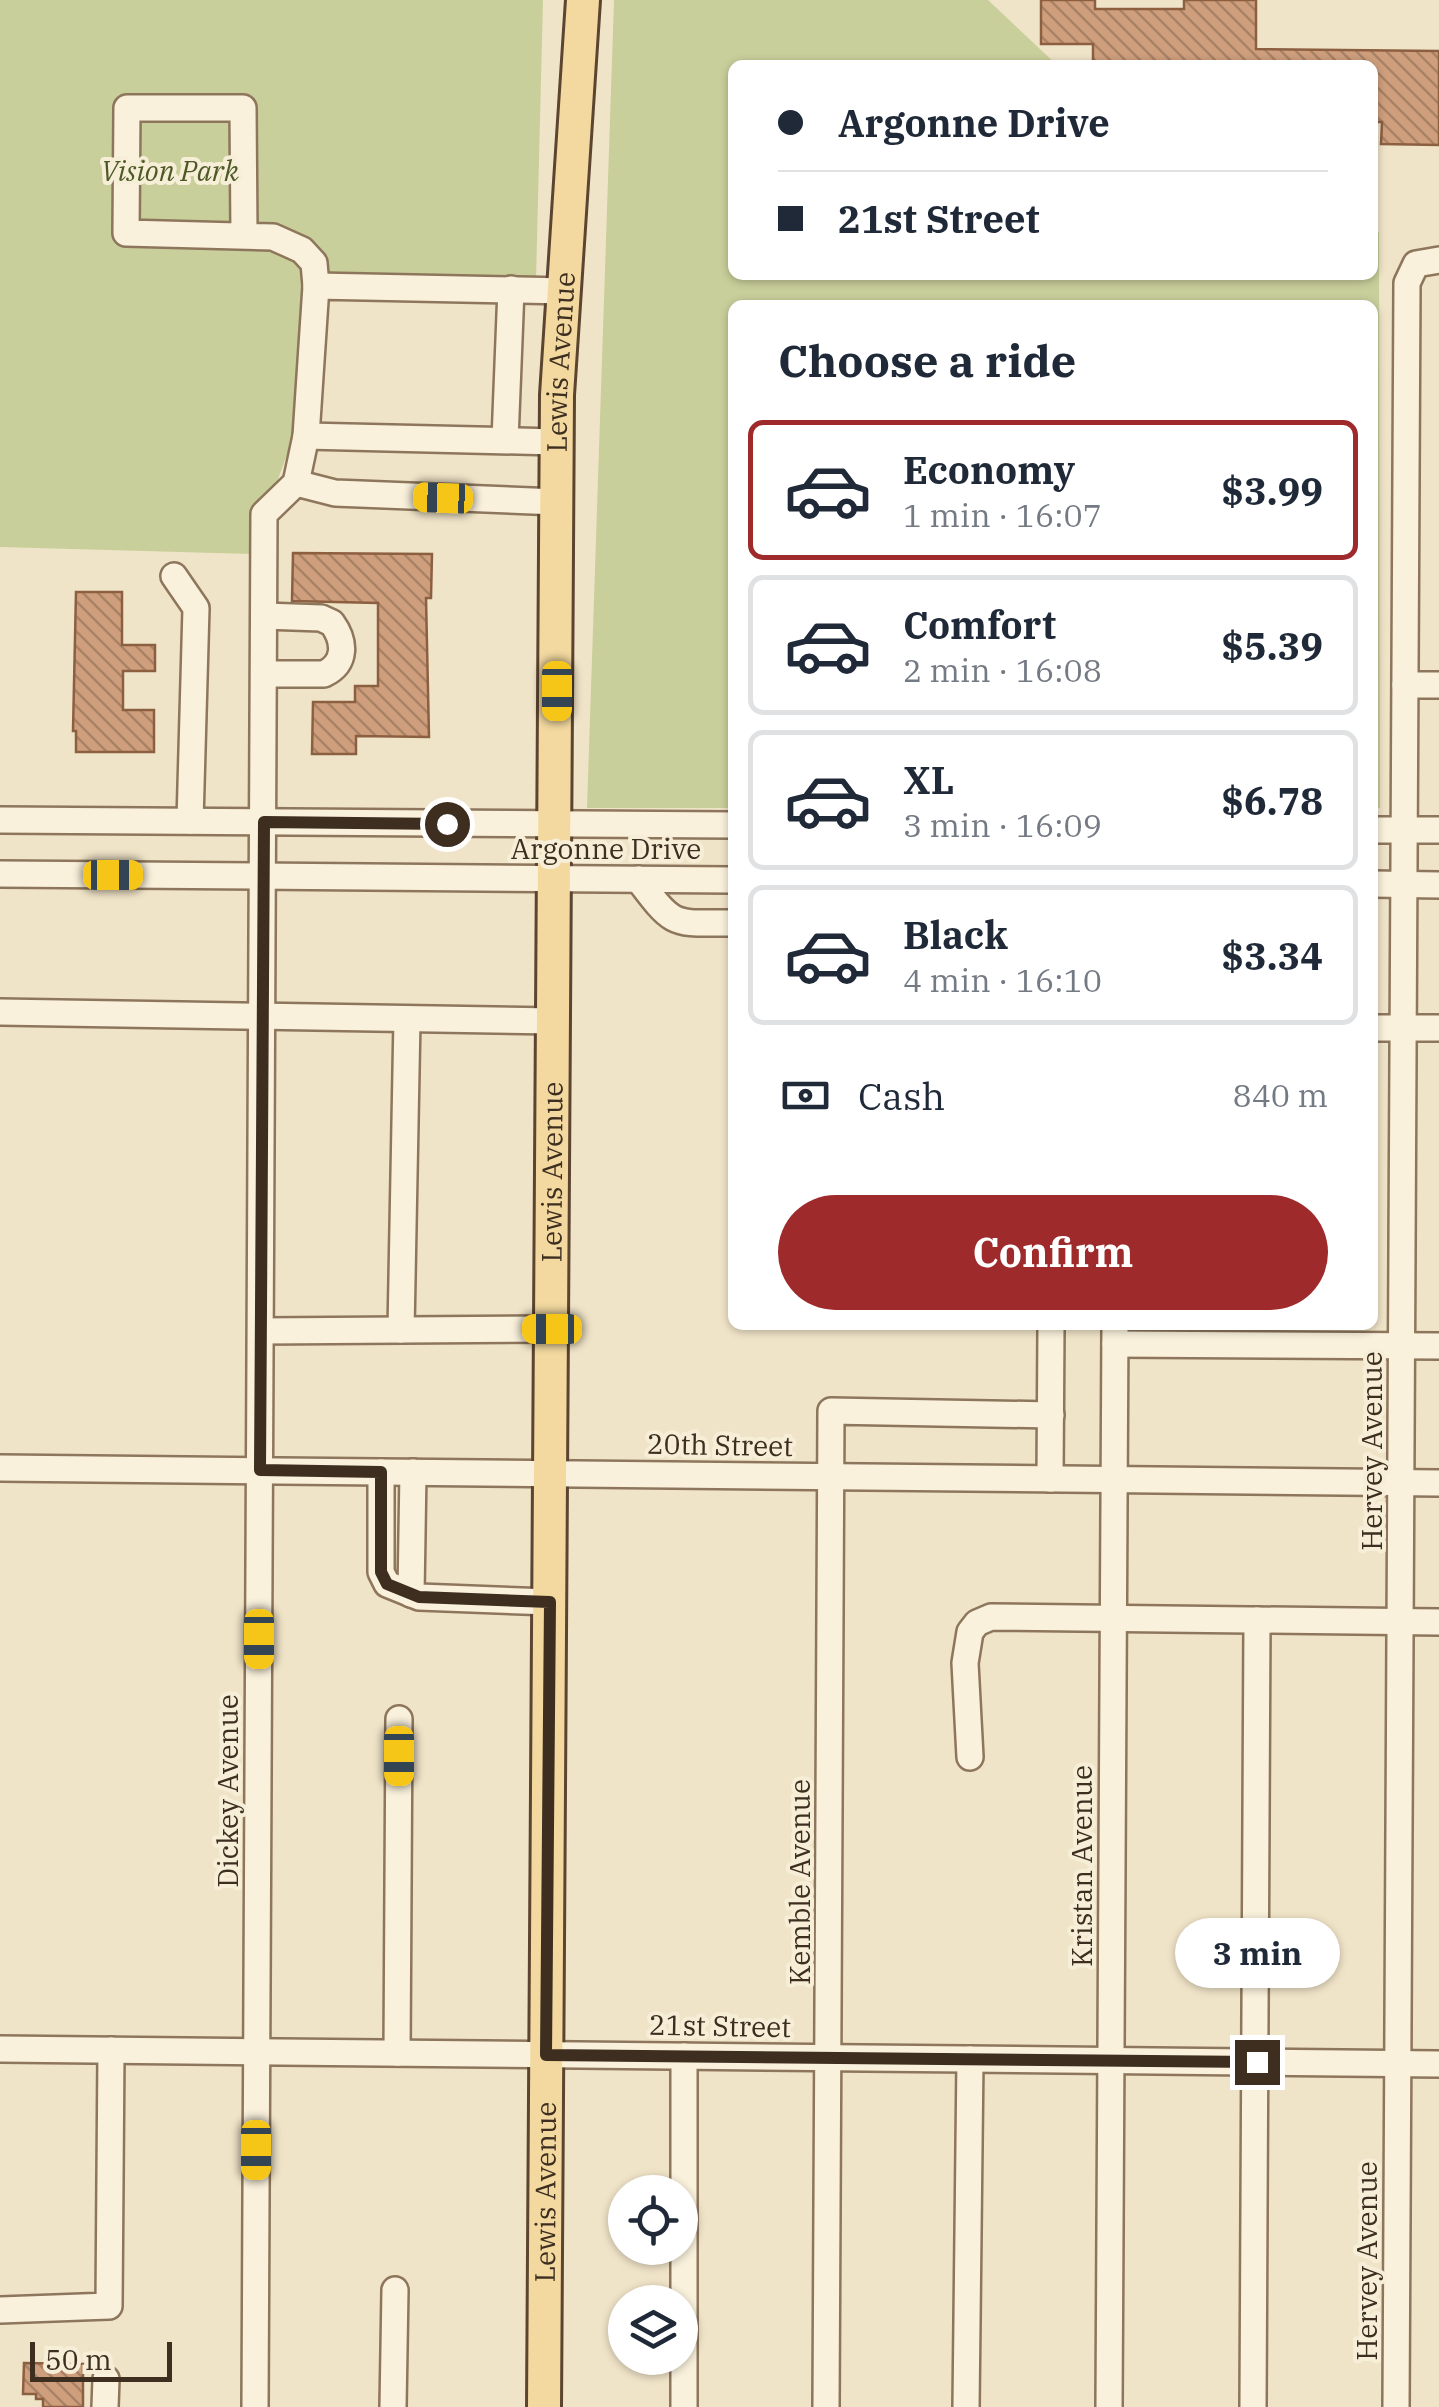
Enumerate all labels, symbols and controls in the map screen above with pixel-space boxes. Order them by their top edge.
text: Argonne Drive [838,98,1110,147]
park label: Vision Park [101,152,239,189]
text: 21st Street [838,194,1040,243]
street label: Lewis Avenue [538,271,583,453]
text: Choose a ride [778,331,1076,389]
icon: car [783,445,873,535]
text: Economy [903,445,1075,494]
text: $3.99 [1221,466,1323,515]
car [412,482,474,514]
text: 1 min · 16:07 [903,494,1102,536]
icon: car [783,600,873,690]
text: Comfort [903,600,1056,649]
text: $5.39 [1221,621,1323,670]
text: 2 min · 16:08 [903,649,1102,691]
car [542,661,572,721]
icon: car [783,755,873,845]
text: XL [903,755,954,804]
text: $6.78 [1221,776,1323,825]
route start [425,802,470,847]
text: 3 min · 16:09 [903,804,1102,846]
street label: Argonne Drive [511,830,701,867]
car [83,860,143,890]
icon: car [783,910,873,1000]
text: Black [903,910,1008,959]
text: $3.34 [1221,931,1323,980]
text: 4 min · 16:10 [903,959,1102,1001]
icon: cash [778,1068,833,1123]
text: Cash [858,1071,945,1120]
text: 840 m [1232,1074,1328,1116]
street label: Lewis Avenue [532,1081,571,1263]
button: Confirm [778,1195,1328,1310]
car [522,1314,582,1344]
street label: Hervey Avenue [1353,1351,1390,1551]
street label: 20th Street [647,1425,793,1464]
car [244,1609,274,1669]
street label: Dickey Avenue [209,1694,246,1888]
car [384,1726,414,1786]
street label: Kristan Avenue [1063,1765,1100,1967]
street label: Kemble Avenue [781,1779,818,1985]
callout: 3 min [1174,1917,1340,1987]
text: 3 min [1213,1932,1302,1974]
street label: 21st Street [649,2006,791,2045]
route end [1235,2040,1280,2085]
street label: Lewis Avenue [526,2101,564,2283]
car [241,2120,271,2180]
street label: Hervey Avenue [1348,2161,1385,2361]
map controls [608,2175,698,2375]
button: locate [608,2175,698,2265]
button: layers [608,2285,698,2375]
scale bar [30,2337,172,2382]
text: 50 m [45,2341,112,2378]

